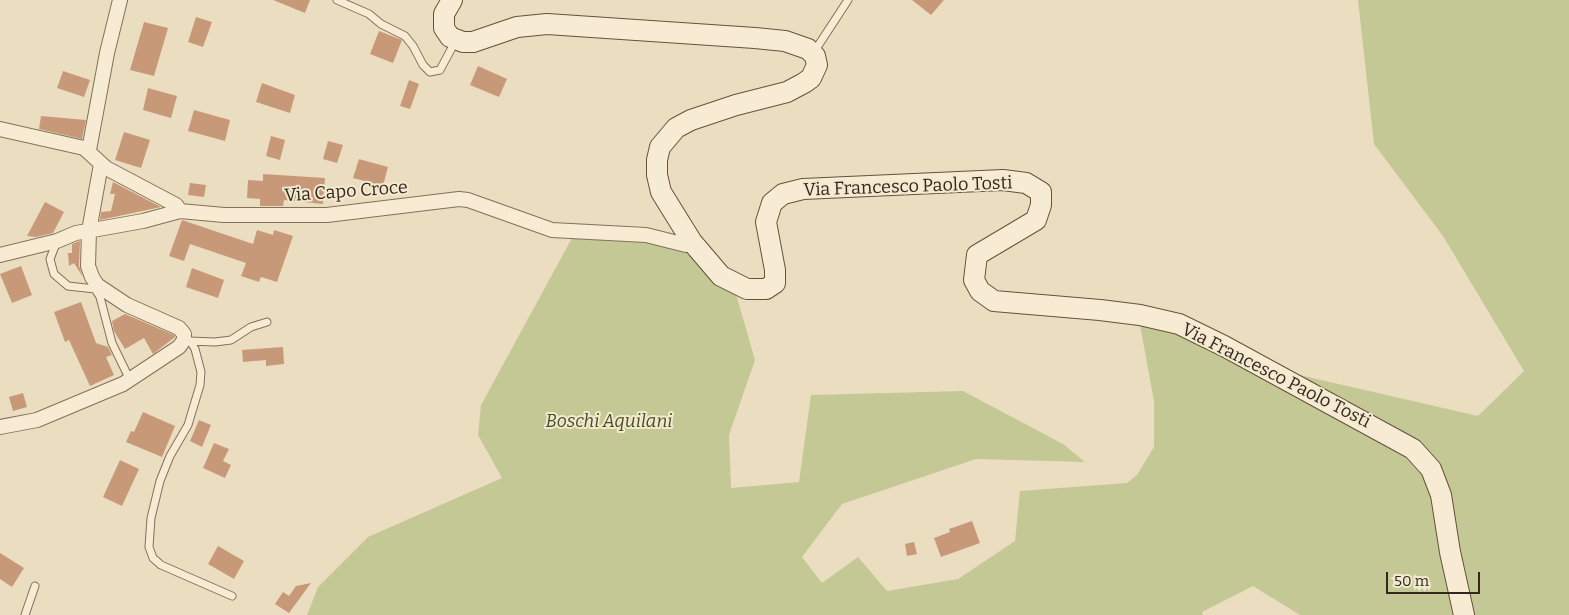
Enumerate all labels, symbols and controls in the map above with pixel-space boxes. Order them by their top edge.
street label: Via Francesco Paolo Tosti [803,173,1013,201]
street label: Via Capo Croce [284,177,408,207]
street label: Via Francesco Paolo Tosti [1178,319,1374,433]
park label: Boschi Aquilani [546,411,672,433]
scale bar [1389,562,1483,594]
text: 50 m [1394,572,1429,590]

